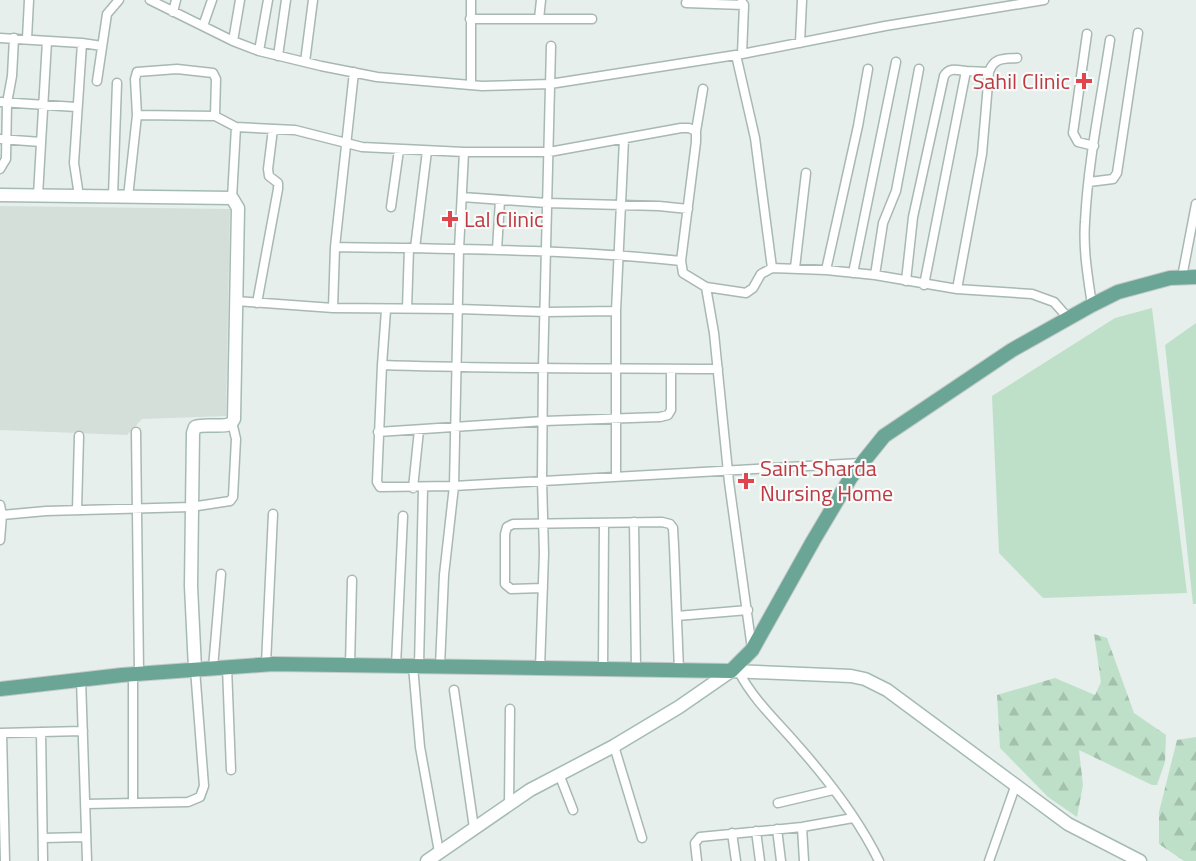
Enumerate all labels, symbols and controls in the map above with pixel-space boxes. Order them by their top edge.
place label: Sahil Clinic [972,64,1070,98]
marker: Sahil Clinic [1075,72,1093,90]
place label: Lal Clinic [464,202,544,236]
marker: Lal Clinic [441,210,459,228]
place label: Saint Sharda Nursing Home [760,451,893,510]
marker: Saint Sharda Nursing Home [737,472,755,490]

